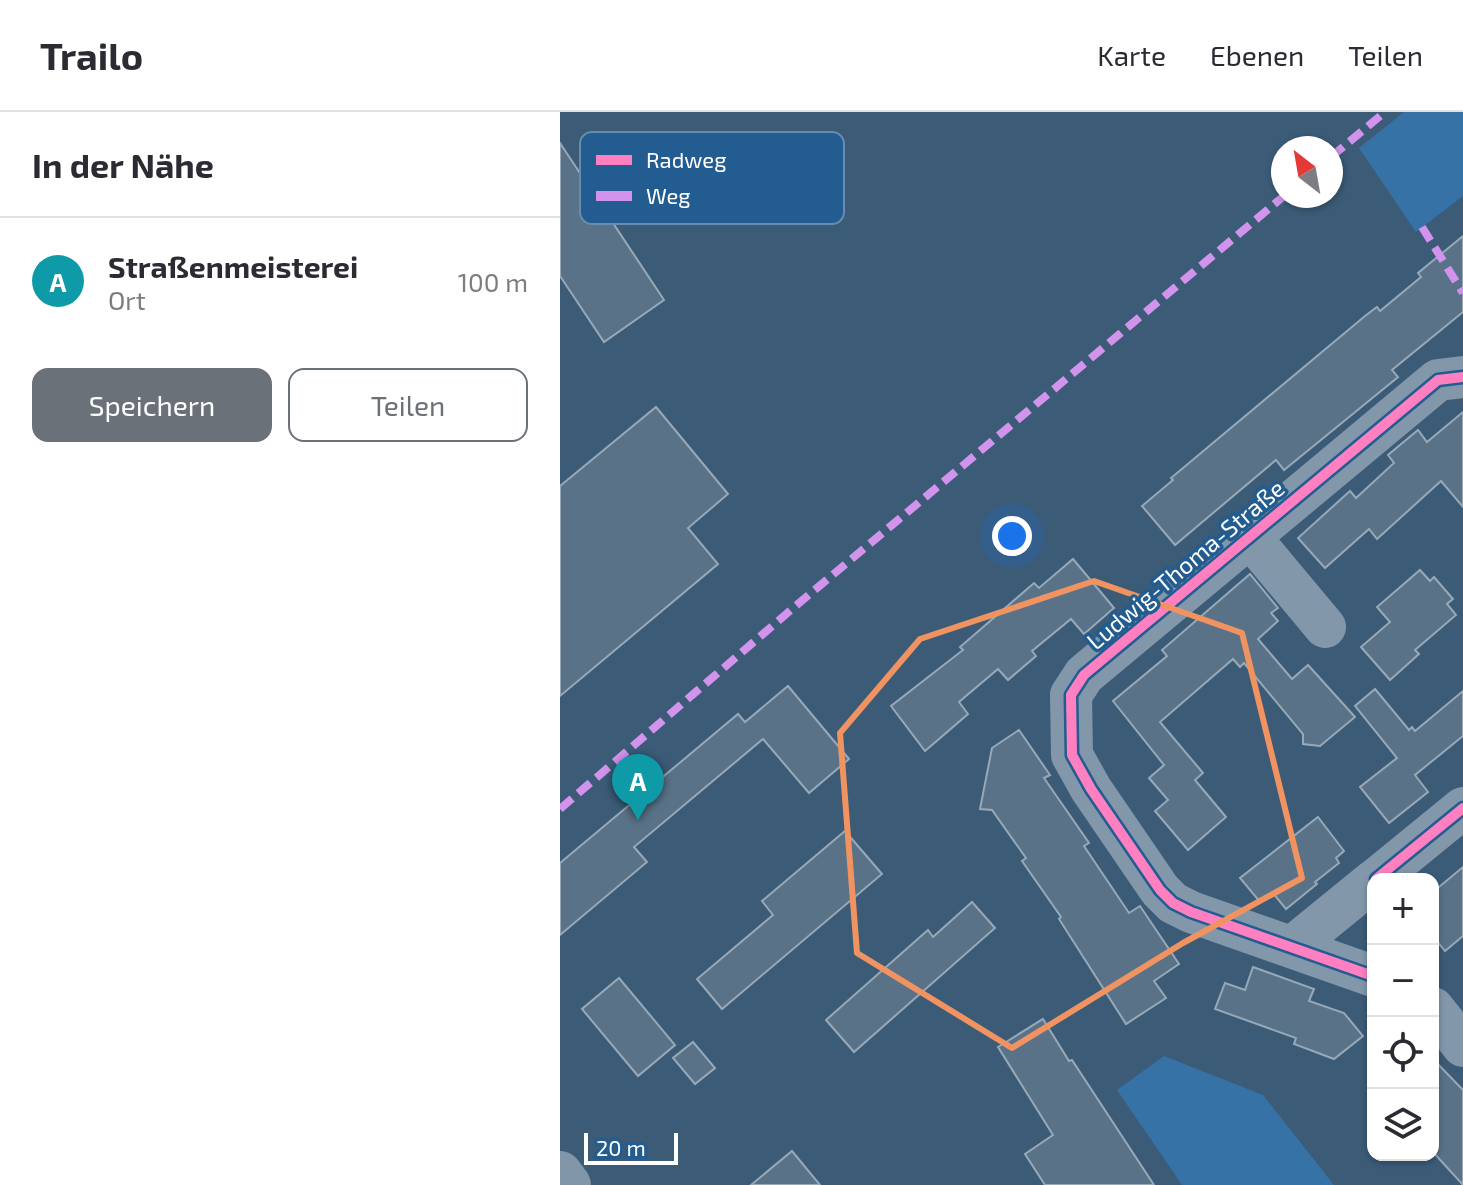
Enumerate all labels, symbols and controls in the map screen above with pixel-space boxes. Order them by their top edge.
text: Trailo [40,32,143,78]
text: Karte [1097,38,1166,72]
text: Ebenen [1210,38,1304,72]
text: Teilen [1348,38,1423,72]
legend [580,132,844,224]
north arrow [1271,136,1343,208]
text: In der Nähe [32,144,214,185]
text: Radweg [646,146,726,172]
text: Weg [646,182,691,208]
text: Straßenmeisterei [108,248,358,284]
text: A [50,266,66,297]
text: 100 m [458,266,528,297]
text: Ort [108,284,146,315]
button: Speichern [32,368,272,442]
button: Teilen [288,368,528,442]
street label: Ludwig-Thoma-Straße [1080,473,1290,655]
your location [992,516,1032,556]
pin: A [612,754,664,820]
map controls [1367,873,1439,1161]
button: + [1367,873,1439,945]
button: − [1367,945,1439,1017]
button: locate [1367,1017,1439,1089]
button: layers [1367,1089,1439,1161]
scale bar [584,1129,678,1165]
text: 20 m [596,1134,646,1160]

